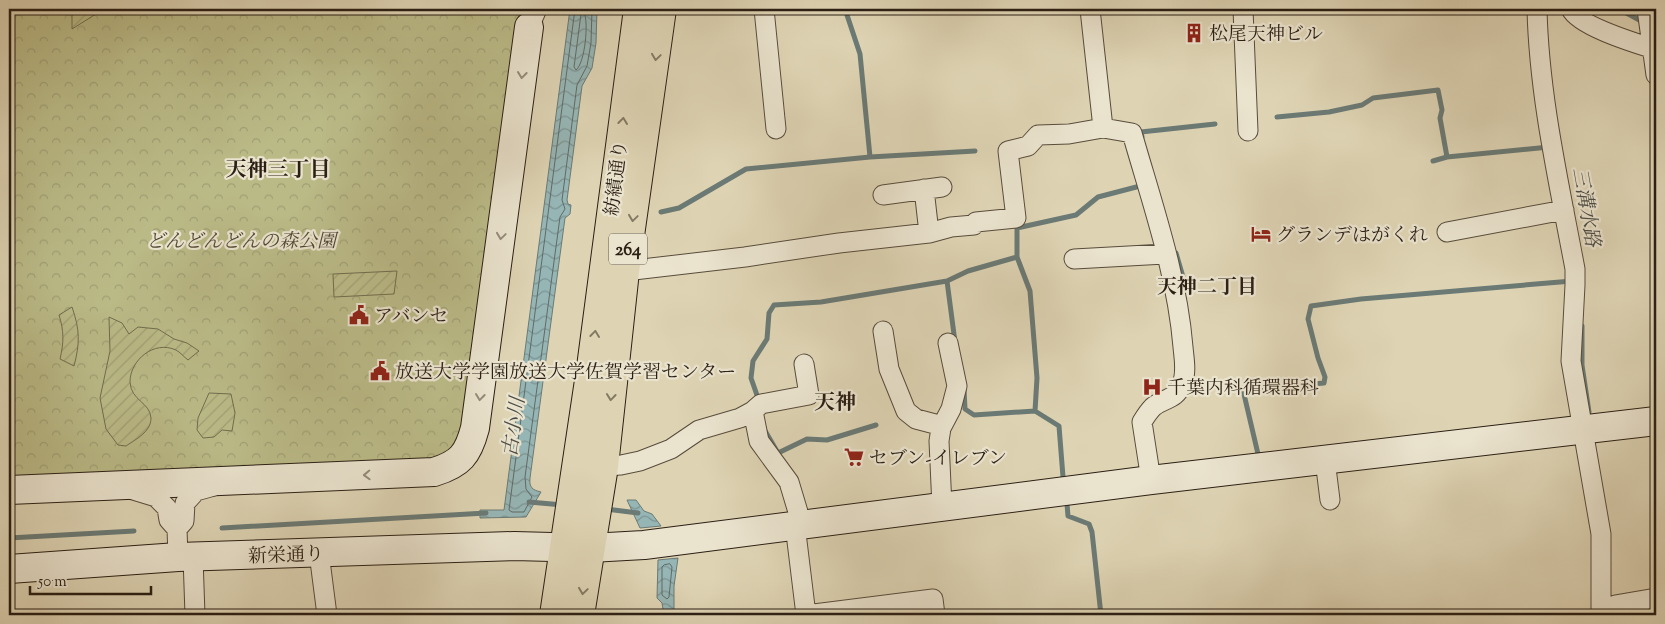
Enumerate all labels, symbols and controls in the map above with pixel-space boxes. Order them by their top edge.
building icon: 松尾天神ビル [1183,22,1205,44]
place label: 松尾天神ビル [1209,22,1323,49]
one-way arrow [651,53,661,61]
one-way arrow [517,72,528,80]
one-way arrow [617,117,628,125]
street label: 紡績通り [599,139,636,218]
district label: 天神三丁目 [226,156,331,186]
water label: 三溝水路 [1563,166,1606,251]
one-way arrow [628,214,638,222]
hotel icon: グランデはがくれ [1250,223,1272,245]
place label: グランデはがくれ [1276,223,1428,250]
park label: どんどんどんの森公園 [146,229,339,256]
one-way arrow [496,233,507,241]
road number: 264 [609,233,647,264]
district label: 天神二丁目 [1157,274,1257,303]
public building icon: アバンセ [348,304,370,326]
place label: アバンセ [374,304,448,331]
one-way arrow [589,330,600,338]
public building icon: 放送大学学園放送大学佐賀学習センター [369,360,391,382]
place label: 放送大学学園放送大学佐賀学習センター [395,360,736,387]
hospital icon: 千葉内科循環器科 [1141,376,1163,398]
place label: 千葉内科循環器科 [1167,376,1319,403]
district label: 天神 [814,389,856,419]
one-way arrow [606,393,617,401]
one-way arrow [475,394,486,402]
water label: 古小川 [497,394,534,459]
supermarket icon: セブン-イレブン [843,446,865,468]
place label: セブン-イレブン [869,446,1007,473]
one-way arrow [363,469,371,480]
street label: 新栄通り [248,542,325,571]
scale bar [30,564,151,596]
text: 50 m [37,572,67,593]
one-way arrow [579,586,589,595]

